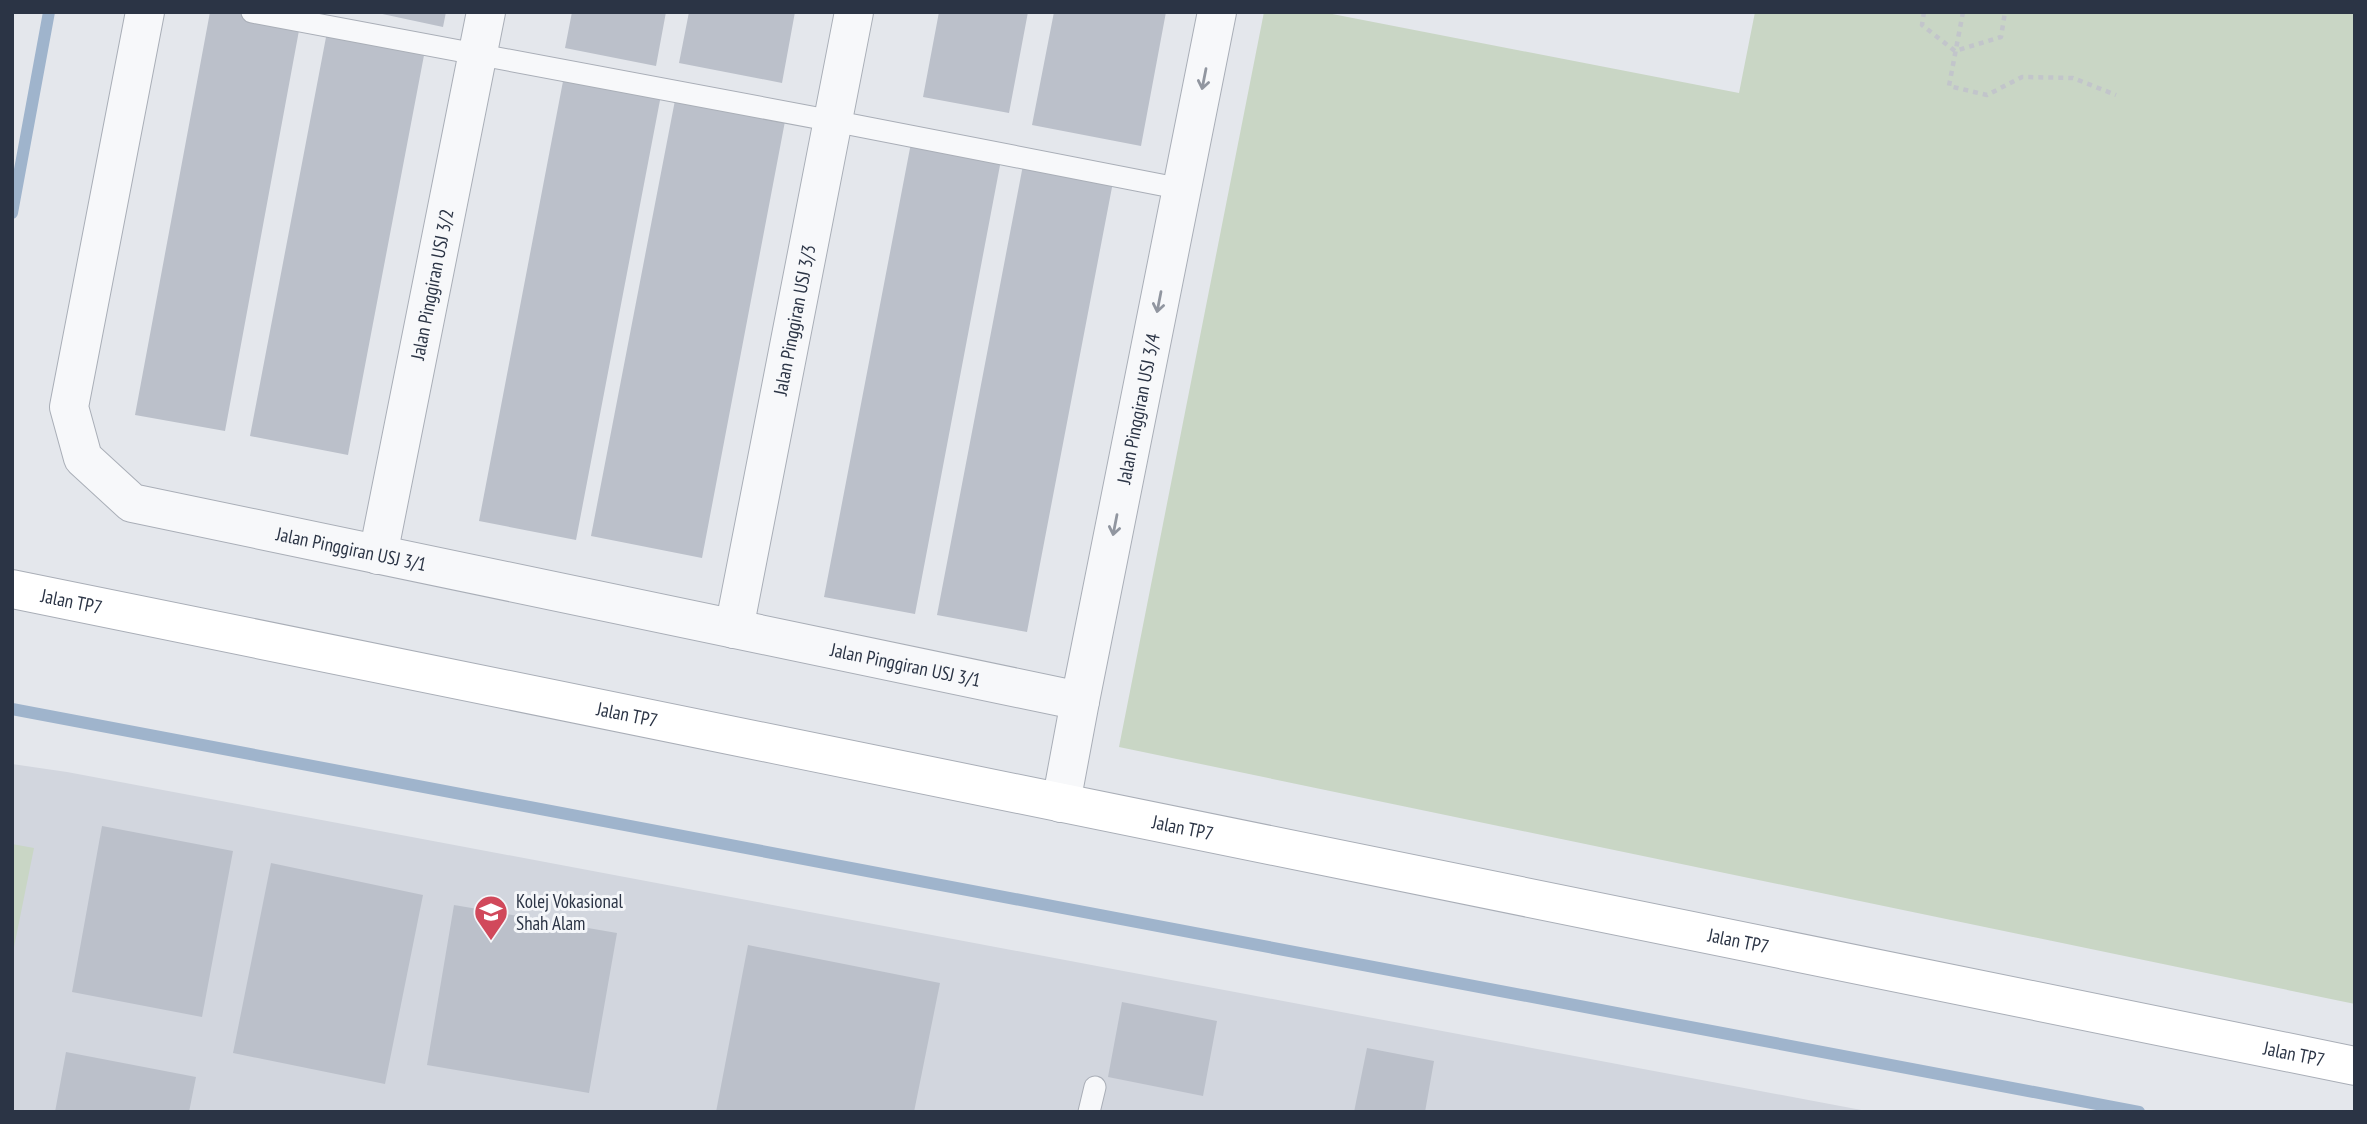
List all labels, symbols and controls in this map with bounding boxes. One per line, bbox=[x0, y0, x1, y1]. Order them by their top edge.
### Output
one-way arrow bbox=[1197, 67, 1210, 90]
street label: Jalan Pinggiran USJ 3/2 bbox=[405, 207, 459, 363]
street label: Jalan Pinggiran USJ 3/3 bbox=[768, 242, 821, 398]
one-way arrow bbox=[1152, 290, 1166, 313]
street label: Jalan Pinggiran USJ 3/4 bbox=[1111, 331, 1165, 487]
one-way arrow bbox=[1107, 513, 1121, 536]
street label: Jalan Pinggiran USJ 3/1 bbox=[273, 521, 429, 576]
street label: Jalan TP7 bbox=[38, 583, 104, 619]
street label: Jalan Pinggiran USJ 3/1 bbox=[827, 637, 983, 692]
street label: Jalan TP7 bbox=[594, 696, 660, 732]
street label: Jalan TP7 bbox=[1149, 809, 1216, 845]
place label: Kolej Vokasional Shah Alam bbox=[516, 889, 624, 935]
school or university icon: Kolej Vokasional Shah Alam bbox=[472, 893, 510, 942]
street label: Jalan TP7 bbox=[1705, 922, 1771, 958]
street label: Jalan TP7 bbox=[2261, 1035, 2327, 1072]

